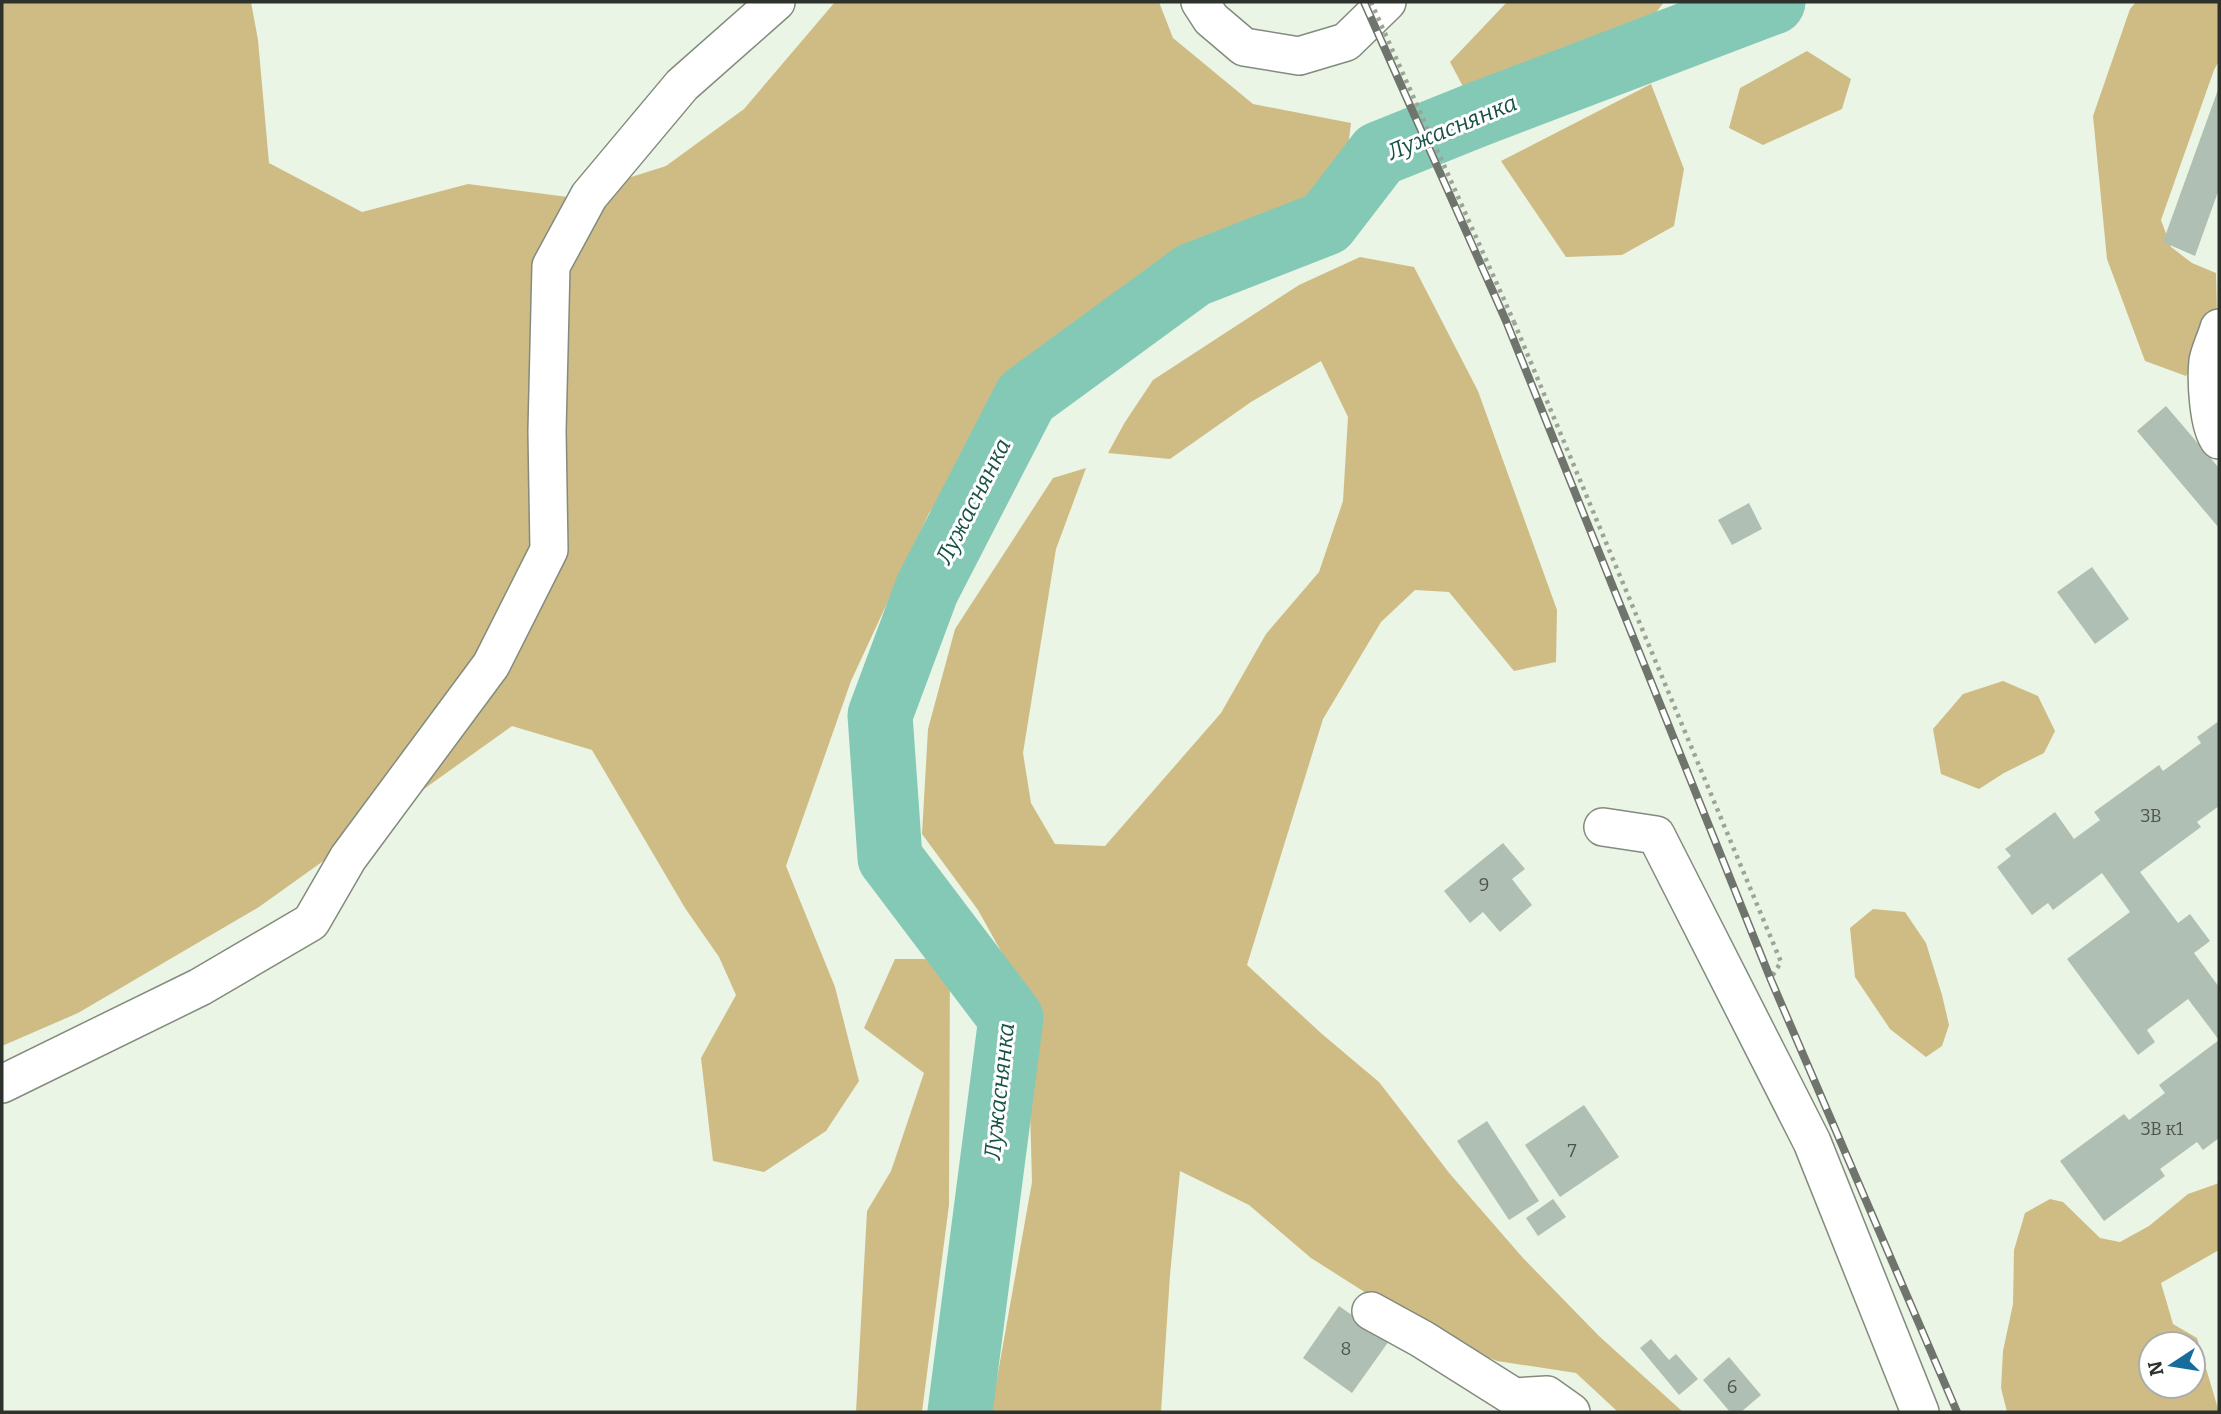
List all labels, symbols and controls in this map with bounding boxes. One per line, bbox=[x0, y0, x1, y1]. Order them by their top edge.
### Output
water label: Лужаснянка bbox=[1382, 88, 1521, 166]
water label: Лужаснянка bbox=[929, 433, 1017, 569]
house number: 3В bbox=[2140, 805, 2162, 827]
house number: 9 bbox=[1479, 874, 1489, 896]
water label: Лужаснянка bbox=[978, 1021, 1020, 1162]
house number: 3В к1 bbox=[2141, 1118, 2184, 1140]
house number: 7 bbox=[1567, 1140, 1577, 1162]
north arrow bbox=[2137, 1330, 2207, 1400]
house number: 8 bbox=[1341, 1338, 1351, 1360]
text: N bbox=[2143, 1359, 2169, 1378]
house number: 6 bbox=[1727, 1376, 1737, 1398]

